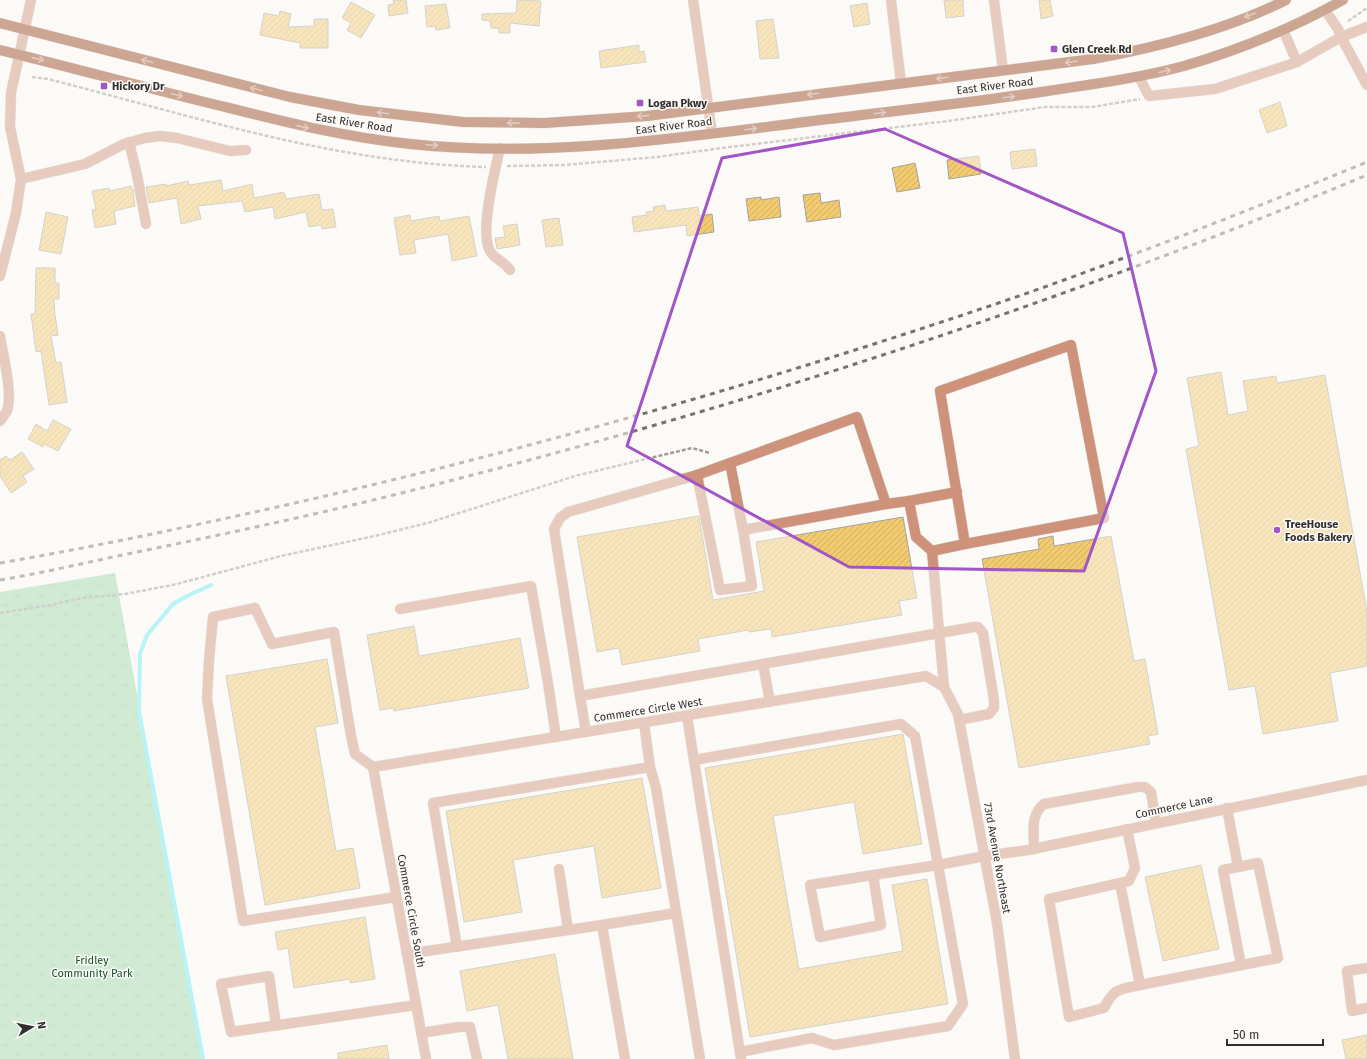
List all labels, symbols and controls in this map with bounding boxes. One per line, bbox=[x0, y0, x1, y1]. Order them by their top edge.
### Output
one-way arrow bbox=[1245, 12, 1257, 20]
place label: Glen Creek Rd bbox=[1062, 43, 1132, 56]
marker: Glen Creek Rd bbox=[1049, 44, 1059, 54]
one-way arrow bbox=[31, 56, 44, 64]
one-way arrow bbox=[141, 56, 154, 64]
one-way arrow bbox=[1065, 58, 1078, 66]
one-way arrow bbox=[1158, 66, 1171, 74]
one-way arrow bbox=[936, 74, 949, 82]
street label: East River Road bbox=[956, 75, 1034, 97]
place label: Hickory Dr bbox=[112, 80, 165, 93]
marker: Hickory Dr bbox=[99, 81, 109, 91]
one-way arrow bbox=[250, 84, 263, 92]
one-way arrow bbox=[807, 90, 820, 98]
one-way arrow bbox=[171, 92, 184, 100]
one-way arrow bbox=[1002, 93, 1015, 100]
place label: Logan Pkwy bbox=[648, 97, 707, 110]
marker: Logan Pkwy bbox=[635, 98, 645, 108]
one-way arrow bbox=[377, 109, 390, 117]
one-way arrow bbox=[873, 109, 886, 116]
street label: East River Road bbox=[315, 111, 393, 135]
one-way arrow bbox=[637, 113, 650, 120]
street label: East River Road bbox=[635, 115, 713, 137]
one-way arrow bbox=[507, 119, 520, 127]
one-way arrow bbox=[297, 123, 310, 131]
one-way arrow bbox=[744, 125, 757, 132]
one-way arrow bbox=[425, 142, 438, 149]
place label: TreeHouse Foods Bakery bbox=[1285, 518, 1353, 544]
marker: TreeHouse Foods Bakery bbox=[1272, 525, 1282, 535]
street label: Commerce Circle West bbox=[593, 695, 703, 725]
street label: Commerce Lane bbox=[1134, 792, 1214, 822]
street label: 73rd Avenue Northeast bbox=[981, 801, 1013, 915]
street label: Commerce Circle South bbox=[395, 853, 427, 969]
park label: Fridley Community Park bbox=[51, 954, 133, 980]
north arrow bbox=[12, 1007, 52, 1047]
text: N bbox=[34, 1021, 48, 1030]
scale bar bbox=[1227, 1021, 1323, 1047]
text: 50 m bbox=[1233, 1028, 1259, 1042]

